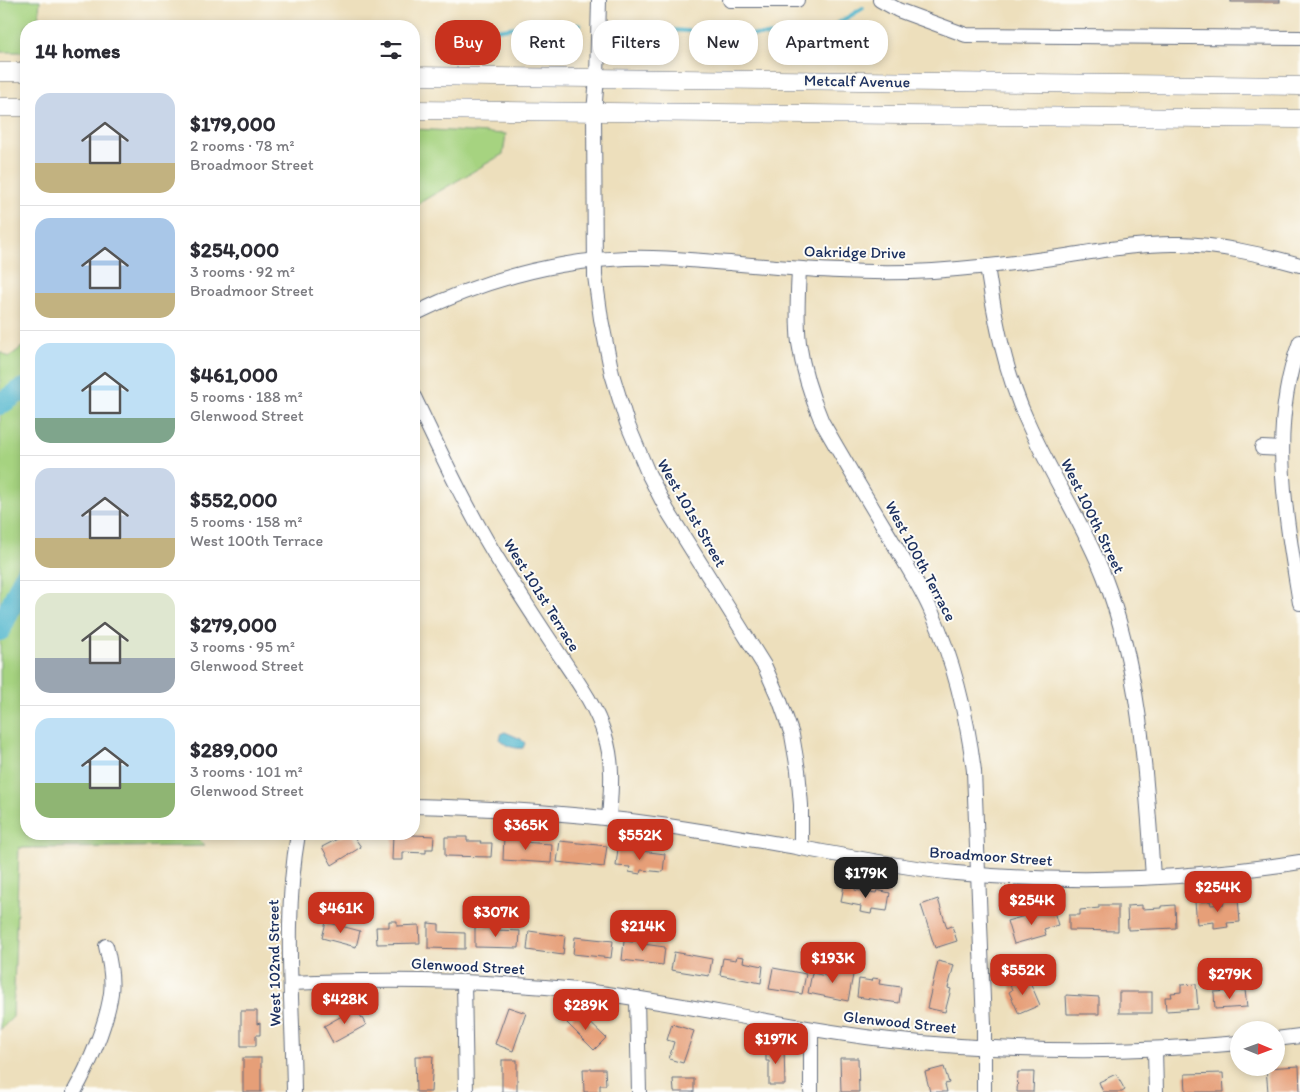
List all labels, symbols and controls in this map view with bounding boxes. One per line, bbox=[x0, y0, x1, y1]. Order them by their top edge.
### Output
chip: Buy bbox=[435, 20, 501, 65]
chip: Rent bbox=[511, 20, 583, 65]
chip: Filters bbox=[593, 20, 679, 65]
chip: New bbox=[689, 20, 758, 65]
chip: Apartment bbox=[768, 20, 888, 65]
icon: filters bbox=[377, 36, 405, 64]
text: 14 homes bbox=[35, 38, 120, 63]
street label: Metcalf Avenue bbox=[804, 71, 910, 91]
text: $179,000 bbox=[190, 111, 276, 136]
icon: home bbox=[75, 113, 135, 173]
text: 2 rooms · 78 m² bbox=[190, 136, 295, 155]
text: Broadmoor Street bbox=[190, 155, 314, 174]
text: $254,000 bbox=[190, 237, 279, 262]
icon: home bbox=[75, 238, 135, 298]
street label: Oakridge Drive bbox=[804, 242, 906, 262]
text: 3 rooms · 92 m² bbox=[190, 262, 295, 281]
text: Broadmoor Street bbox=[190, 281, 314, 300]
text: $461,000 bbox=[190, 362, 278, 387]
icon: home bbox=[75, 363, 135, 423]
text: 5 rooms · 188 m² bbox=[190, 387, 303, 406]
text: Glenwood Street bbox=[190, 406, 304, 425]
street label: West 100th Street bbox=[1057, 455, 1129, 577]
street label: West 101st Street bbox=[653, 456, 731, 570]
text: $552,000 bbox=[190, 487, 278, 512]
icon: home bbox=[75, 488, 135, 548]
street label: West 100th Terrace bbox=[881, 498, 961, 625]
text: 5 rooms · 158 m² bbox=[190, 512, 302, 531]
text: West 100th Terrace bbox=[190, 531, 323, 550]
street label: West 101st Terrace bbox=[500, 535, 585, 655]
text: $279,000 bbox=[190, 612, 277, 637]
icon: home bbox=[75, 613, 135, 673]
text: 3 rooms · 95 m² bbox=[190, 637, 295, 656]
text: Glenwood Street bbox=[190, 656, 304, 675]
text: $289,000 bbox=[190, 737, 278, 762]
icon: home bbox=[75, 738, 135, 798]
text: 3 rooms · 101 m² bbox=[190, 762, 303, 781]
text: Glenwood Street bbox=[190, 781, 304, 800]
pin: $365K bbox=[491, 808, 561, 851]
text: $365K bbox=[504, 815, 548, 834]
pin: $552K bbox=[605, 818, 675, 861]
text: $552K bbox=[618, 825, 662, 844]
street label: Broadmoor Street bbox=[929, 842, 1053, 870]
pin: $179K bbox=[831, 856, 901, 899]
text: $179K bbox=[845, 863, 887, 882]
pin: $254K bbox=[1183, 870, 1253, 913]
text: $254K bbox=[1196, 877, 1240, 896]
pin: $254K bbox=[997, 884, 1067, 926]
text: $254K bbox=[1010, 890, 1054, 909]
pin: $461K bbox=[306, 892, 376, 934]
pin: $307K bbox=[461, 896, 531, 938]
text: $461K bbox=[319, 898, 363, 917]
street label: West 102nd Street bbox=[263, 899, 285, 1027]
text: $307K bbox=[474, 902, 518, 921]
pin: $214K bbox=[608, 910, 678, 952]
text: $214K bbox=[621, 916, 665, 935]
pin: $193K bbox=[798, 942, 868, 984]
text: $193K bbox=[812, 948, 854, 967]
street label: Glenwood Street bbox=[411, 954, 525, 978]
pin: $552K bbox=[988, 954, 1058, 996]
pin: $279K bbox=[1195, 958, 1265, 1000]
text: $552K bbox=[1001, 960, 1045, 979]
text: $279K bbox=[1208, 964, 1252, 983]
pin: $428K bbox=[310, 982, 380, 1025]
pin: $289K bbox=[551, 988, 621, 1031]
text: $428K bbox=[322, 989, 368, 1008]
text: $289K bbox=[564, 995, 608, 1014]
street label: Glenwood Street bbox=[842, 1007, 958, 1037]
north arrow bbox=[1230, 1021, 1285, 1076]
map controls bbox=[1230, 1021, 1285, 1076]
pin: $197K bbox=[741, 1022, 811, 1065]
text: $197K bbox=[755, 1029, 797, 1048]

